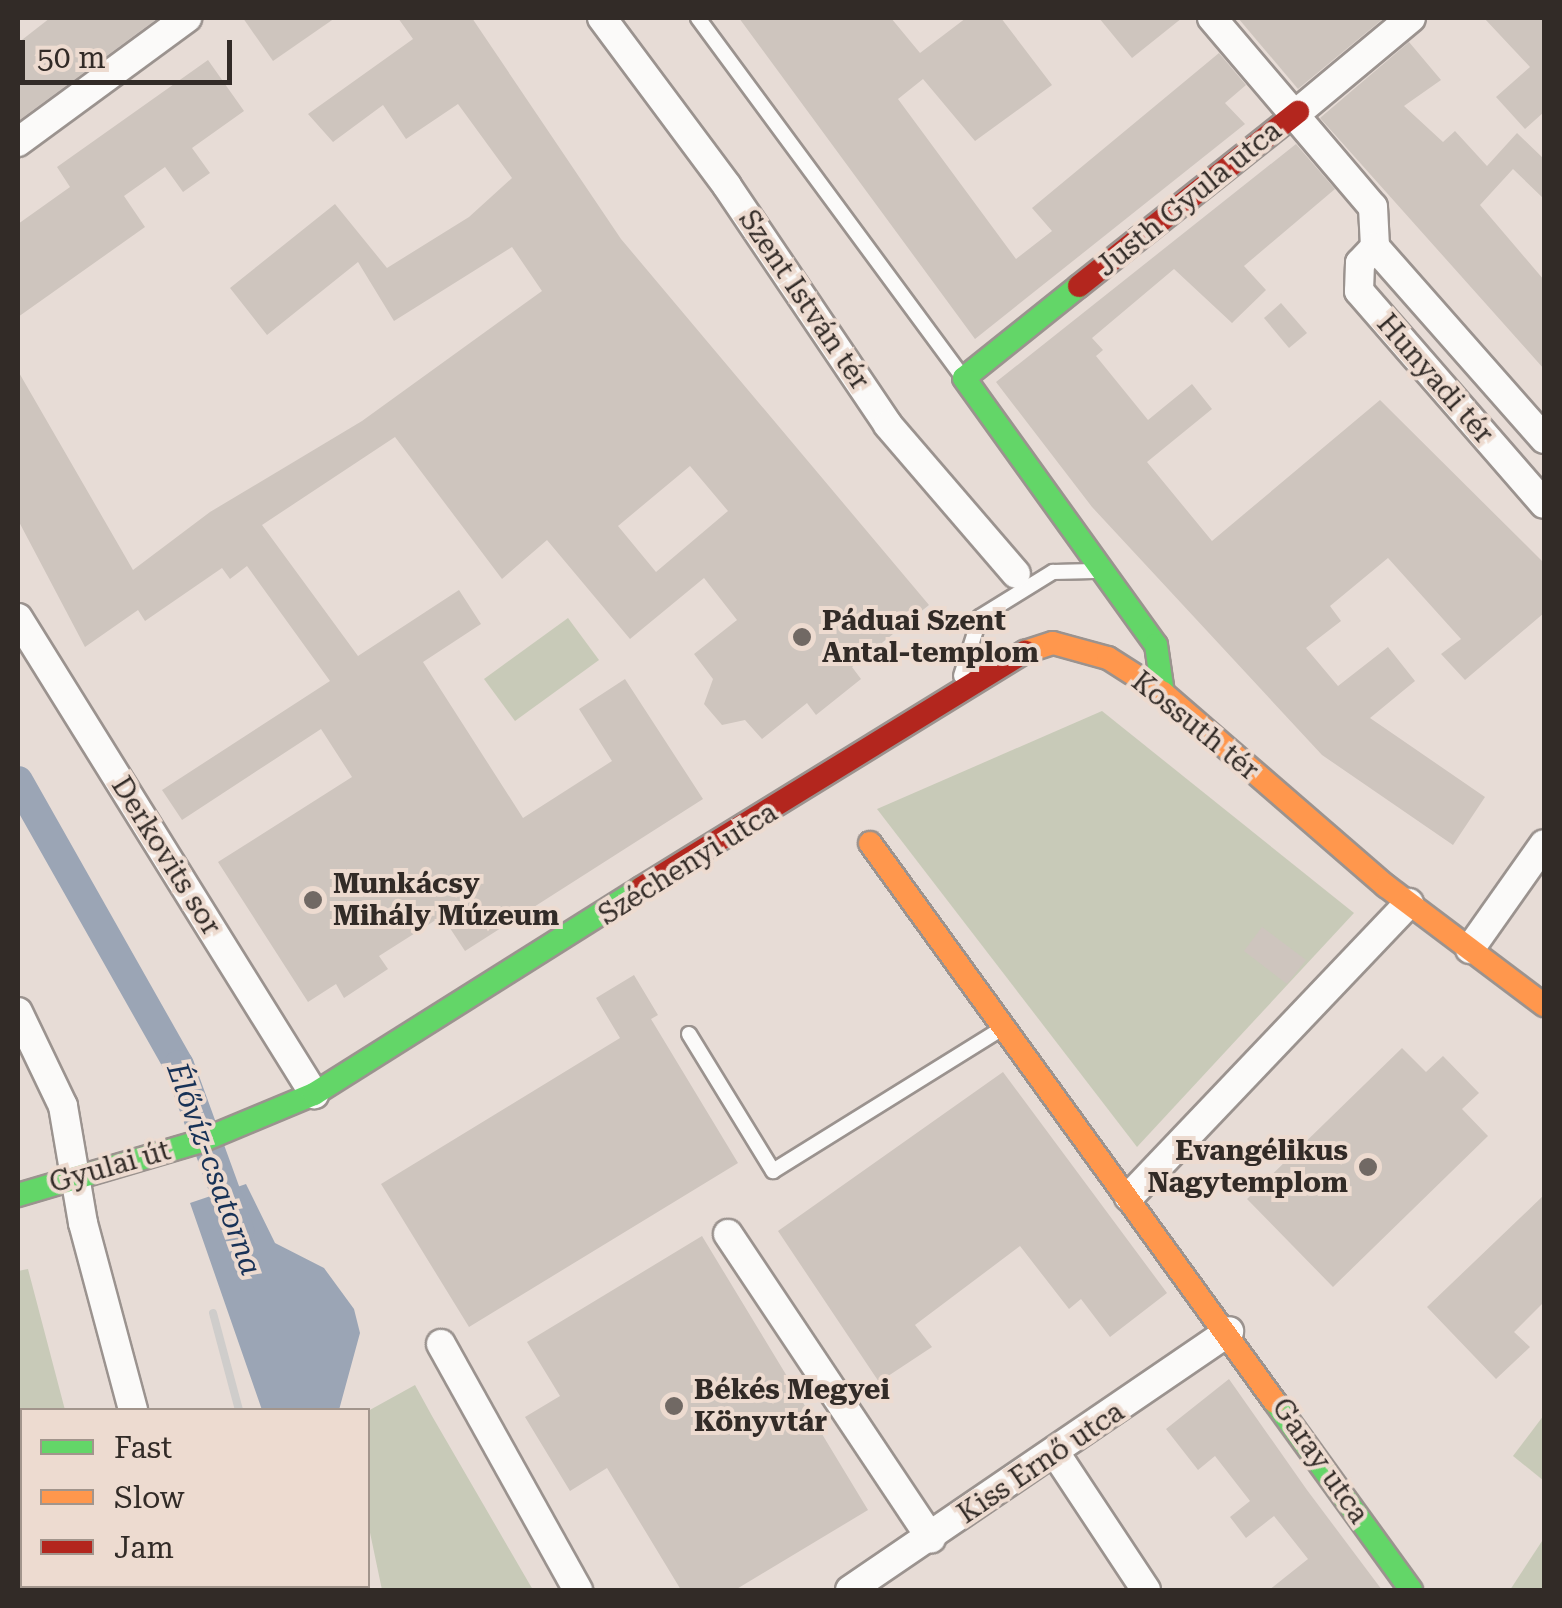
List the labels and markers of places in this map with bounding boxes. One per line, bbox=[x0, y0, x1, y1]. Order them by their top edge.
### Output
place label: Páduai Szent Antal-templom bbox=[822, 604, 1039, 670]
marker: Páduai Szent Antal-templom bbox=[791, 626, 813, 648]
place label: Munkácsy Mihály Múzeum bbox=[333, 867, 559, 933]
marker: Munkácsy Mihály Múzeum bbox=[302, 889, 324, 911]
place label: Evangélikus Nagytemplom bbox=[1147, 1134, 1348, 1200]
marker: Evangélikus Nagytemplom bbox=[1357, 1156, 1379, 1178]
place label: Békés Megyei Könyvtár bbox=[694, 1373, 890, 1439]
marker: Békés Megyei Könyvtár bbox=[663, 1395, 685, 1417]

